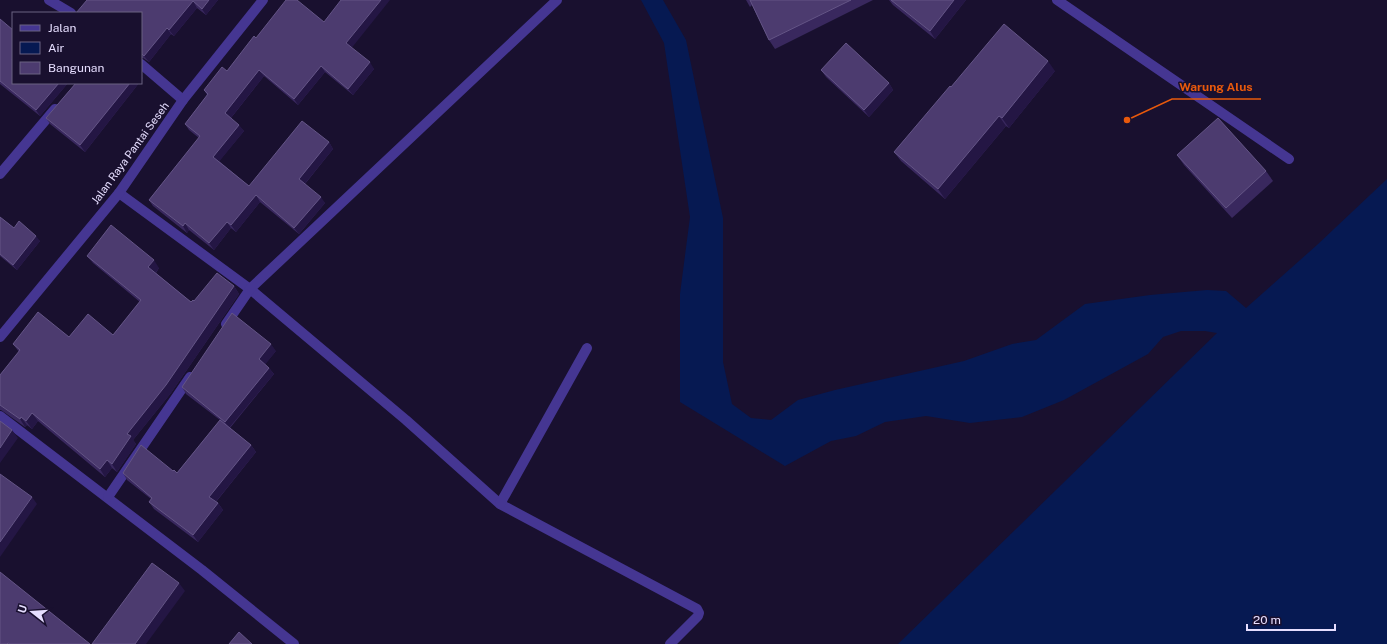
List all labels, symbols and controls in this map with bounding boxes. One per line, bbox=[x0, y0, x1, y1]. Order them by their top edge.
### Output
legend bbox=[12, 12, 142, 84]
text: Jalan bbox=[48, 21, 77, 35]
text: Air bbox=[48, 41, 65, 55]
text: Bangunan bbox=[48, 61, 104, 75]
callout: Warung Alus bbox=[1172, 75, 1261, 99]
text: Warung Alus bbox=[1179, 80, 1253, 94]
street label: Jalan Raya Pantai Seseh bbox=[89, 100, 171, 206]
north arrow bbox=[12, 592, 52, 632]
text: U bbox=[16, 603, 29, 615]
scale bar bbox=[1247, 606, 1335, 632]
text: 20 m bbox=[1253, 613, 1281, 627]

